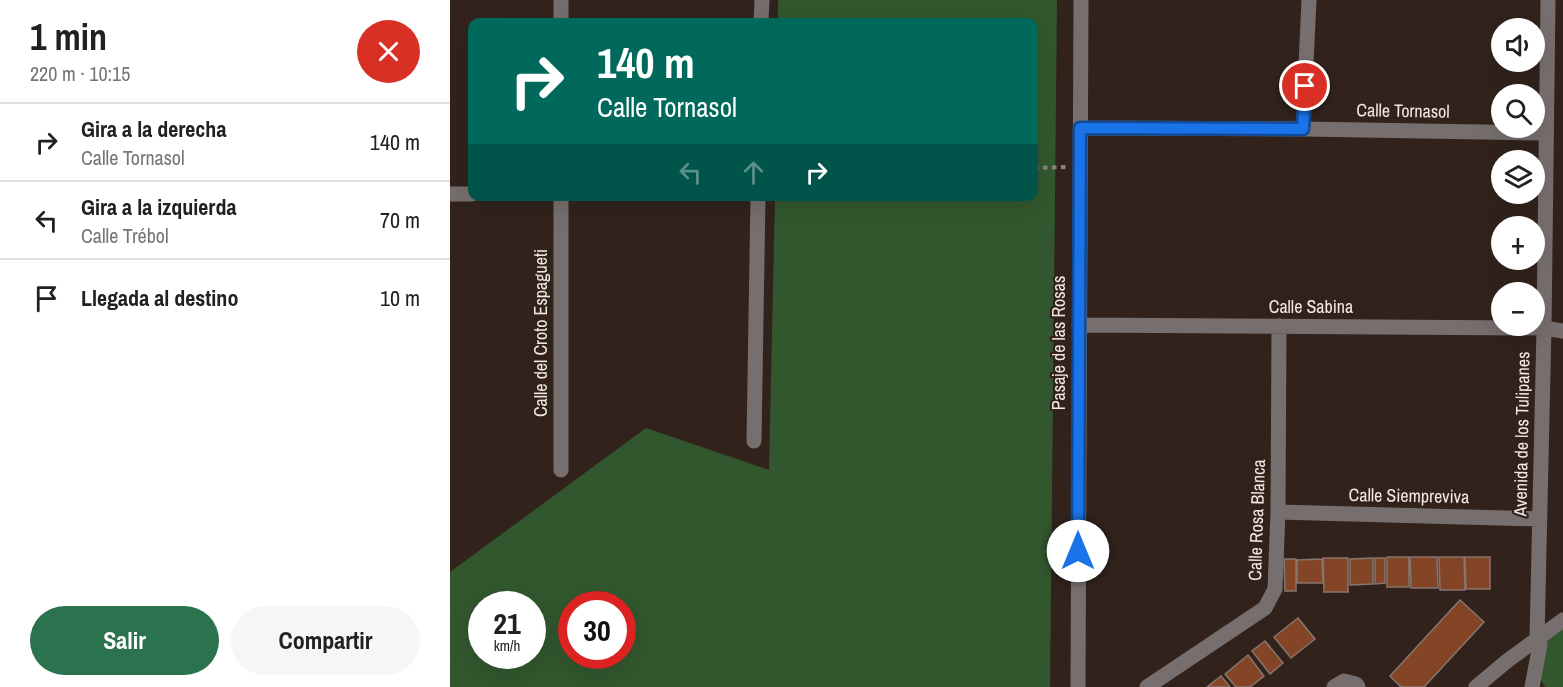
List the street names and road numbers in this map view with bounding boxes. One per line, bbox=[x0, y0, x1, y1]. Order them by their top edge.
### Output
street label: Calle Tornasol bbox=[1356, 97, 1450, 124]
street label: Calle del Croto Espagueti bbox=[528, 249, 553, 417]
street label: Pasaje de las Rosas bbox=[1046, 276, 1071, 410]
street label: Calle Sabina bbox=[1269, 294, 1353, 319]
street label: Avenida de los Tulipanes bbox=[1508, 351, 1535, 518]
street label: Calle Rosa Blanca bbox=[1242, 459, 1271, 581]
street label: Calle Siempreviva bbox=[1349, 482, 1470, 509]

